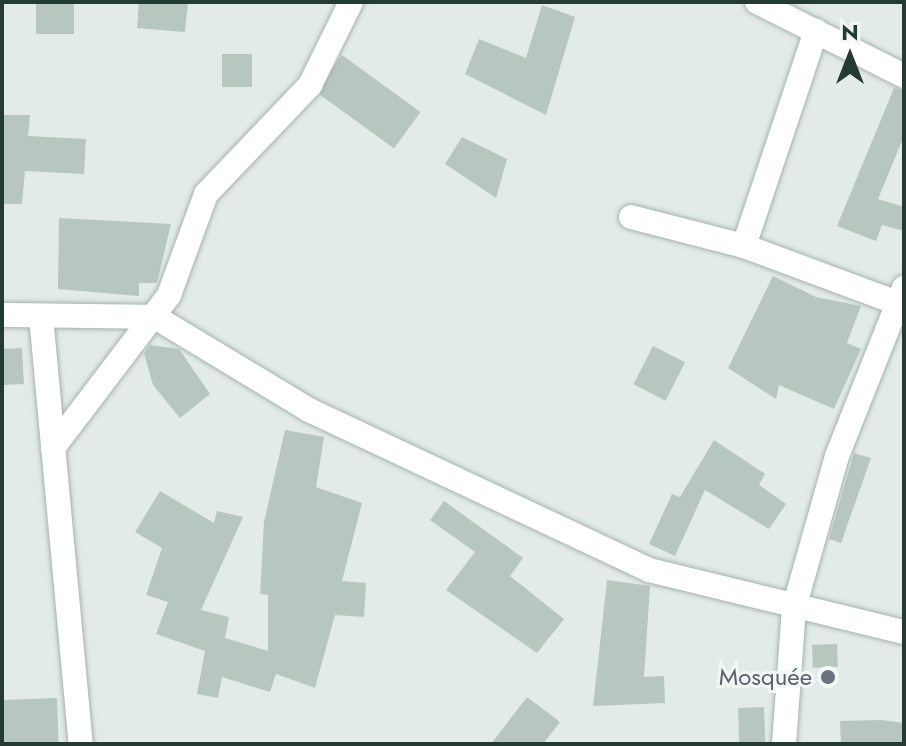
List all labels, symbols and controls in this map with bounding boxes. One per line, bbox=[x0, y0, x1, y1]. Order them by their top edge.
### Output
north arrow bbox=[810, 16, 890, 96]
text: N bbox=[841, 16, 859, 48]
place label: Mosquée bbox=[719, 663, 812, 691]
marker: Mosquée bbox=[819, 668, 837, 686]

